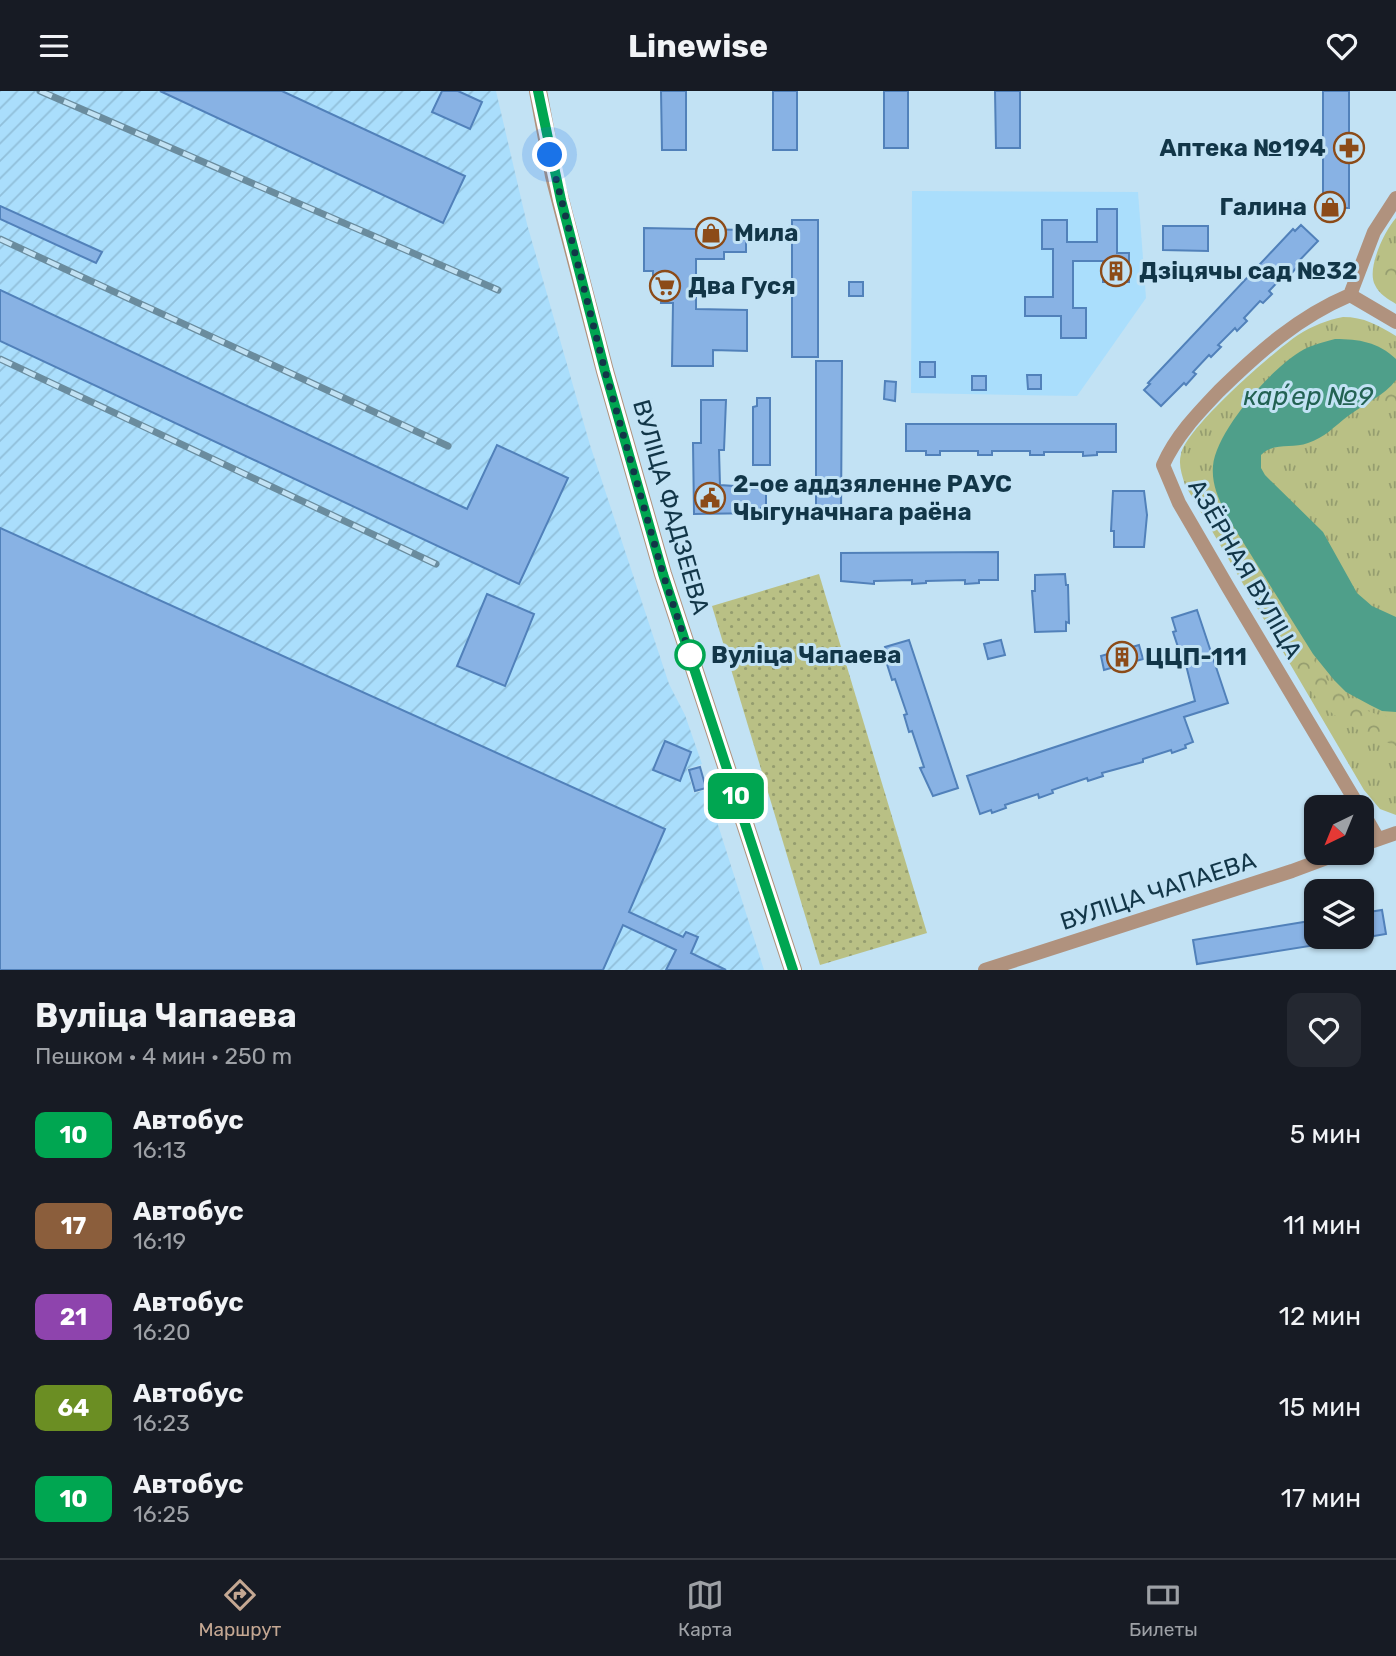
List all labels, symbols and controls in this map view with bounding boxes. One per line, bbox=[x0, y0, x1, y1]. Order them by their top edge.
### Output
icon: menu bbox=[35, 27, 73, 65]
text: Linewise bbox=[628, 27, 768, 65]
icon: heart bbox=[1323, 27, 1361, 65]
pharmacy icon: Аптека №194 bbox=[1332, 131, 1366, 165]
place label: Аптека №194 bbox=[1160, 134, 1326, 162]
your location bbox=[532, 137, 567, 172]
shop icon: Галина bbox=[1313, 190, 1347, 224]
place label: Галина bbox=[1220, 193, 1307, 221]
shop icon: Мила bbox=[694, 216, 728, 250]
place label: Мила bbox=[734, 219, 798, 247]
building icon: Дзіцячы сад №32 bbox=[1099, 254, 1133, 288]
place label: Дзіцячы сад №32 bbox=[1139, 257, 1358, 285]
supermarket icon: Два Гуся bbox=[648, 269, 682, 303]
place label: Два Гуся bbox=[688, 272, 796, 300]
water label: карʼер №9 bbox=[1243, 381, 1373, 412]
street label: ВУЛІЦА ФАДЗЕЕВА bbox=[627, 396, 715, 618]
place label: 2-ое аддзяленне РАУС Чыгуначнага раёна bbox=[733, 470, 1012, 526]
street label: АЗЁРНАЯ ВУЛІЦА bbox=[1182, 474, 1308, 664]
public building icon: 2-ое аддзяленне РАУС Чыгуначнага раёна bbox=[693, 481, 727, 515]
marker: Вуліца Чапаева bbox=[675, 640, 705, 670]
building icon: ЦЦП-111 bbox=[1105, 640, 1139, 674]
place label: Вуліца Чапаева bbox=[711, 641, 901, 669]
place label: ЦЦП-111 bbox=[1145, 643, 1247, 671]
line badge: 10 bbox=[704, 773, 768, 819]
text: 10 bbox=[722, 782, 750, 810]
north arrow bbox=[1304, 795, 1374, 865]
map controls bbox=[1304, 795, 1374, 949]
street label: ВУЛІЦА ЧАПАЕВА bbox=[1057, 846, 1259, 936]
button: layers bbox=[1304, 879, 1374, 949]
button: heart bbox=[1287, 993, 1361, 1067]
text: Вуліца Чапаева bbox=[35, 996, 297, 1035]
text: Пешком · 4 мин · 250 m bbox=[35, 1042, 292, 1070]
text: Автобус bbox=[133, 1105, 244, 1136]
text: 5 мин bbox=[1290, 1119, 1361, 1150]
text: 10 bbox=[59, 1121, 88, 1149]
text: 16:13 bbox=[133, 1136, 186, 1164]
text: Автобус bbox=[133, 1196, 244, 1227]
text: 11 мин bbox=[1283, 1210, 1361, 1241]
text: 17 bbox=[61, 1212, 86, 1240]
text: 16:19 bbox=[133, 1227, 186, 1255]
text: Автобус bbox=[133, 1287, 244, 1318]
text: 12 мин bbox=[1279, 1301, 1361, 1332]
text: 21 bbox=[60, 1303, 87, 1331]
text: 16:20 bbox=[133, 1318, 191, 1346]
text: Автобус bbox=[133, 1378, 244, 1409]
text: 15 мин bbox=[1279, 1392, 1361, 1423]
text: 64 bbox=[57, 1394, 90, 1422]
text: 16:23 bbox=[133, 1409, 190, 1437]
text: Автобус bbox=[133, 1469, 244, 1500]
text: 17 мин bbox=[1281, 1483, 1361, 1514]
text: 10 bbox=[59, 1485, 88, 1513]
text: 16:25 bbox=[133, 1500, 190, 1528]
tab: Маршрут bbox=[198, 1576, 281, 1641]
tab: Карта bbox=[678, 1576, 732, 1641]
tab: Билеты bbox=[1129, 1576, 1198, 1641]

